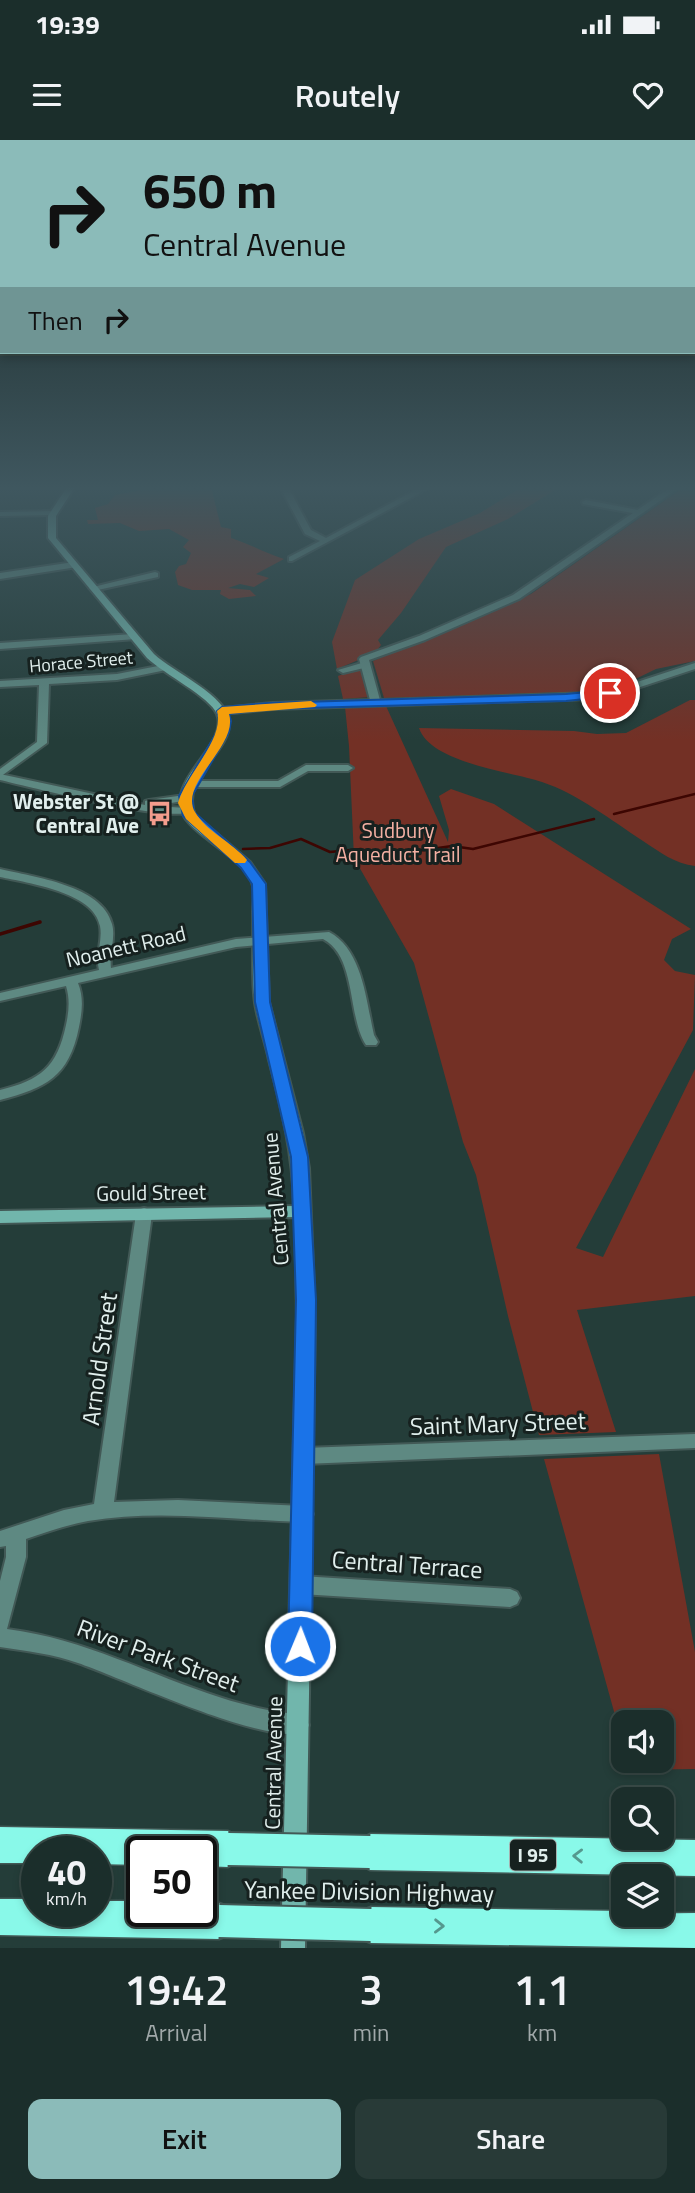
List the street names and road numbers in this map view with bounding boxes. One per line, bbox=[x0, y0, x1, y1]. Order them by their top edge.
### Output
street label: Horace Street bbox=[28, 643, 135, 679]
street label: Noanett Road bbox=[63, 917, 189, 975]
street label: Central Avenue bbox=[253, 1131, 297, 1267]
street label: Gould Street bbox=[96, 1175, 207, 1209]
street label: Arnold Street bbox=[72, 1290, 126, 1427]
street label: Saint Mary Street bbox=[409, 1402, 587, 1444]
street label: Central Terrace bbox=[331, 1541, 484, 1587]
street label: River Park Street bbox=[72, 1609, 245, 1701]
street label: Central Avenue bbox=[256, 1696, 290, 1830]
road number: I 95 bbox=[510, 1840, 556, 1870]
street label: Yankee Division Highway bbox=[244, 1871, 495, 1911]

